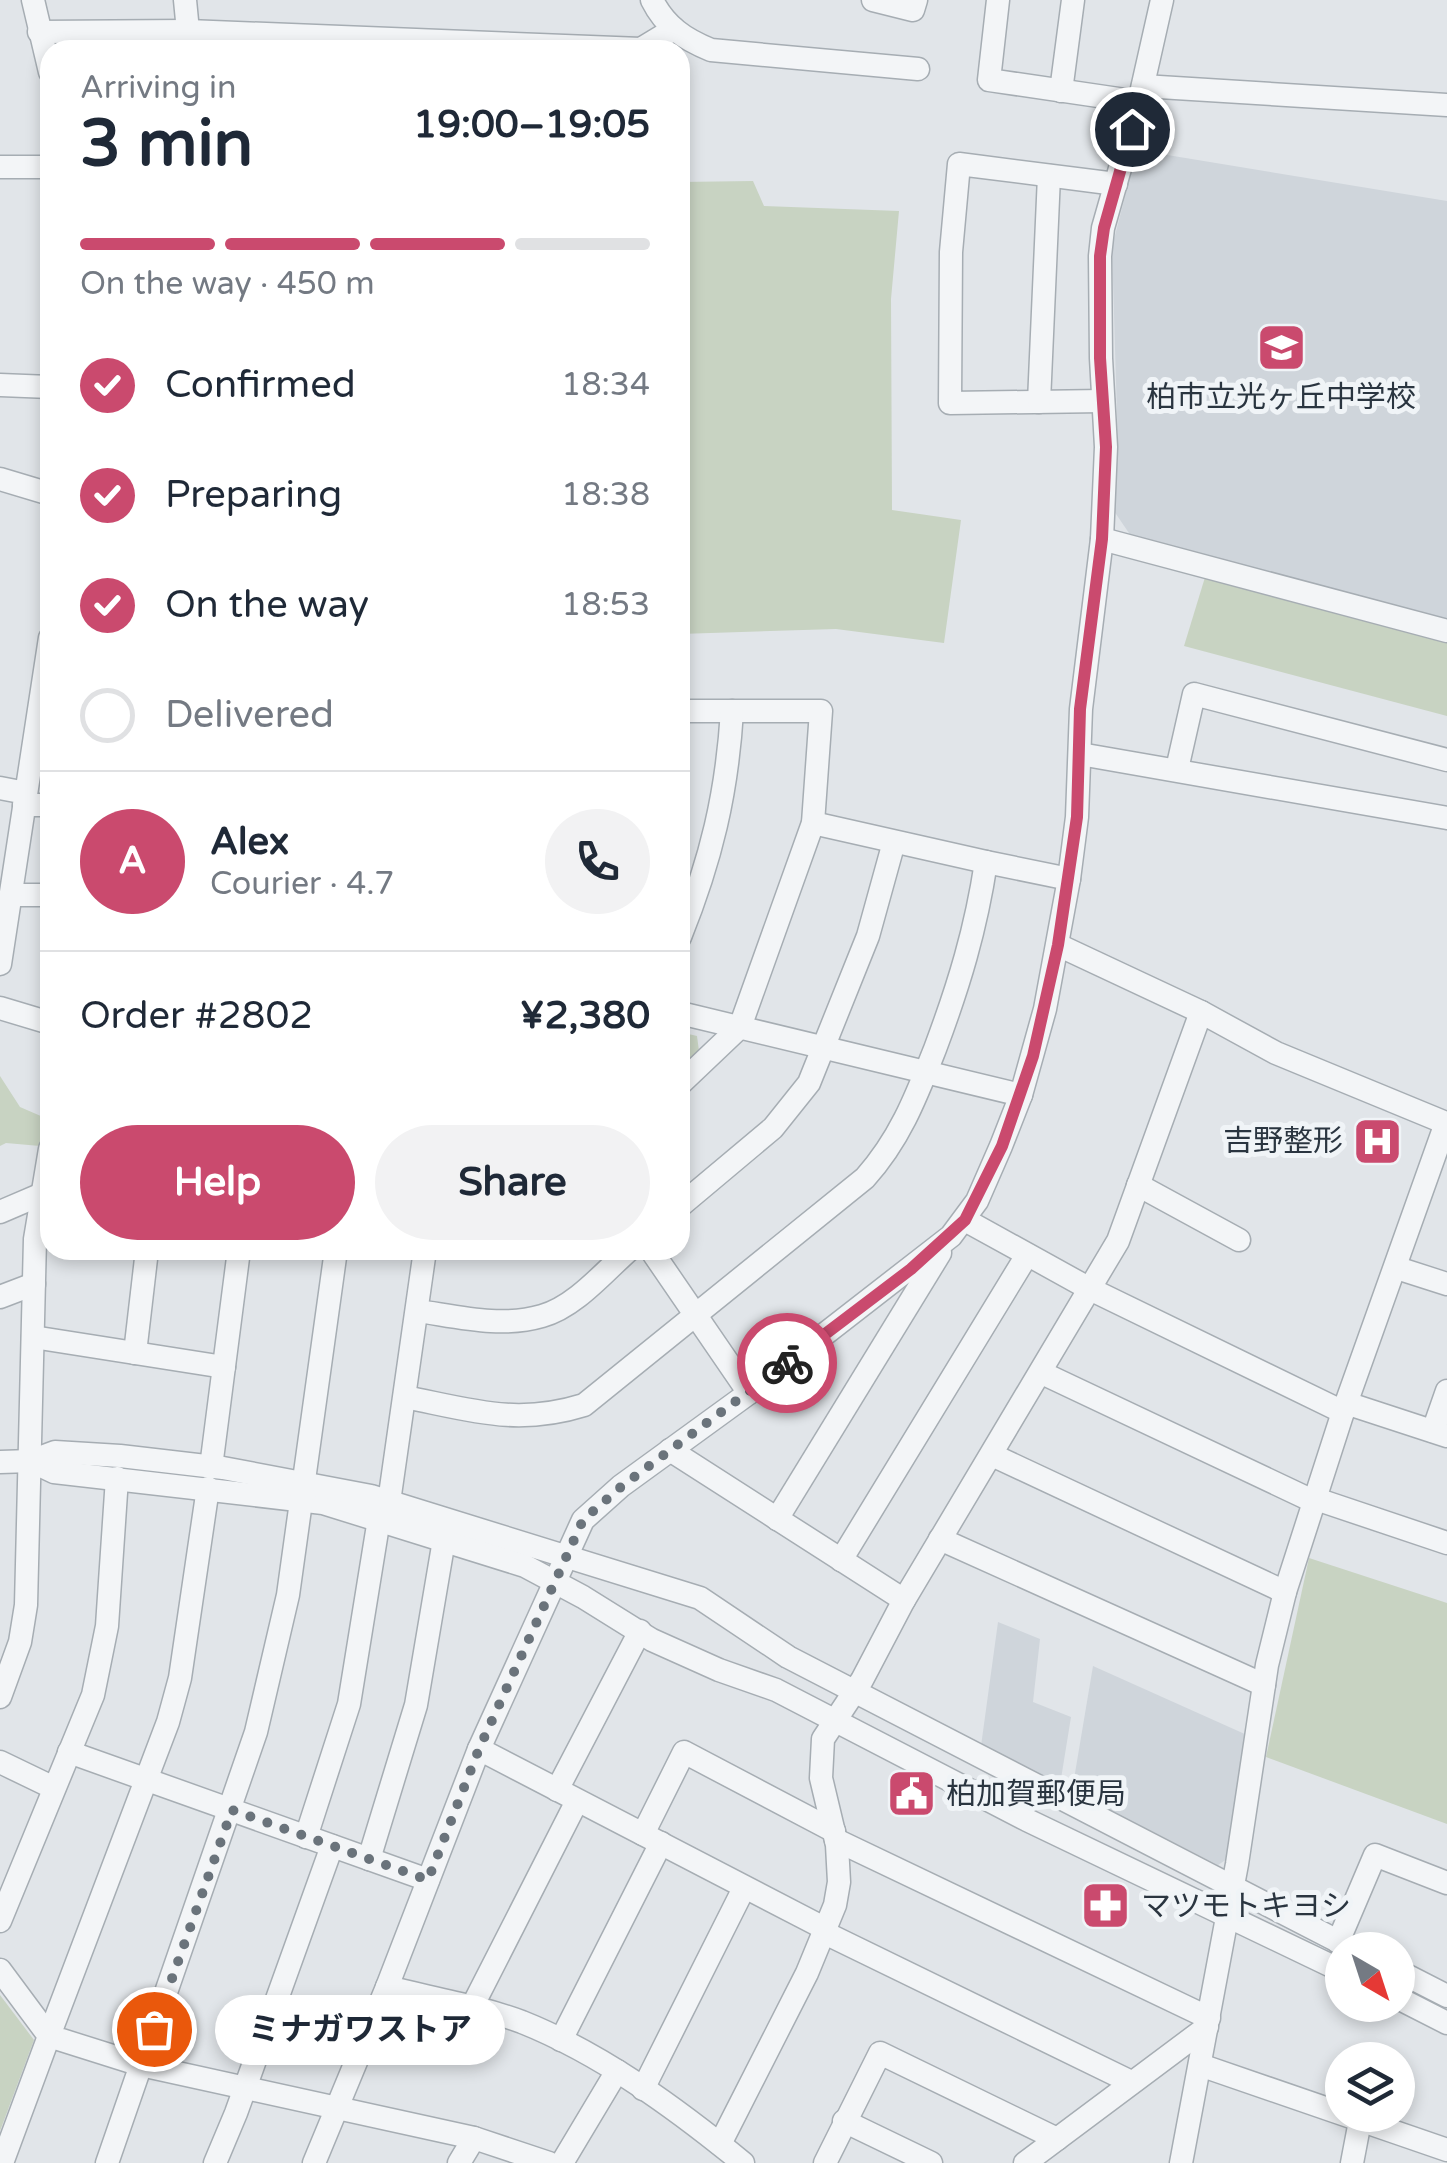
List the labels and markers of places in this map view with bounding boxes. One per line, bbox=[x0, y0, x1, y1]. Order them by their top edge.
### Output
pin bbox=[1090, 87, 1175, 172]
school or university icon: 柏市立光ヶ丘中学校 bbox=[1255, 322, 1307, 374]
place label: 柏市立光ヶ丘中学校 bbox=[1146, 379, 1416, 416]
hospital icon: 吉野整形 bbox=[1352, 1115, 1404, 1167]
place label: 吉野整形 bbox=[1223, 1123, 1343, 1160]
public building icon: 柏加賀郵便局 bbox=[885, 1768, 937, 1820]
place label: 柏加賀郵便局 bbox=[946, 1776, 1126, 1813]
pharmacy icon: マツモトキヨシ bbox=[1080, 1880, 1132, 1932]
place label: マツモトキヨシ bbox=[1141, 1888, 1351, 1925]
pin bbox=[112, 1987, 197, 2072]
callout: ミナガワストア bbox=[214, 1994, 504, 2064]

